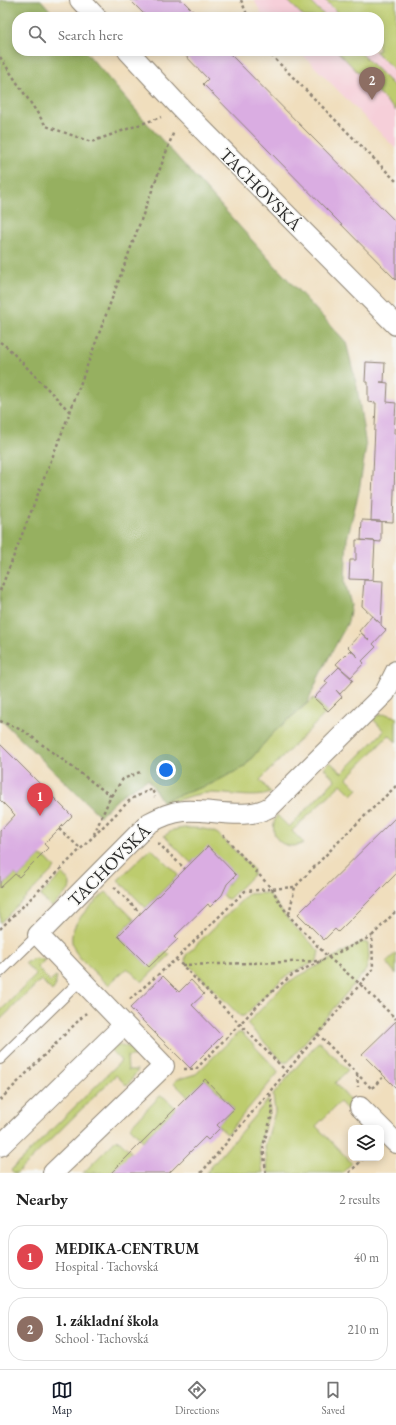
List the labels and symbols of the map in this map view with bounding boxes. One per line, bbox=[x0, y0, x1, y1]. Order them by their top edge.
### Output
pin: 2 bbox=[359, 67, 385, 100]
street label: TACHOVSKÁ bbox=[215, 143, 308, 236]
your location bbox=[156, 760, 176, 780]
pin: 1 bbox=[27, 783, 53, 816]
street label: TACHOVSKÁ bbox=[63, 818, 156, 911]

